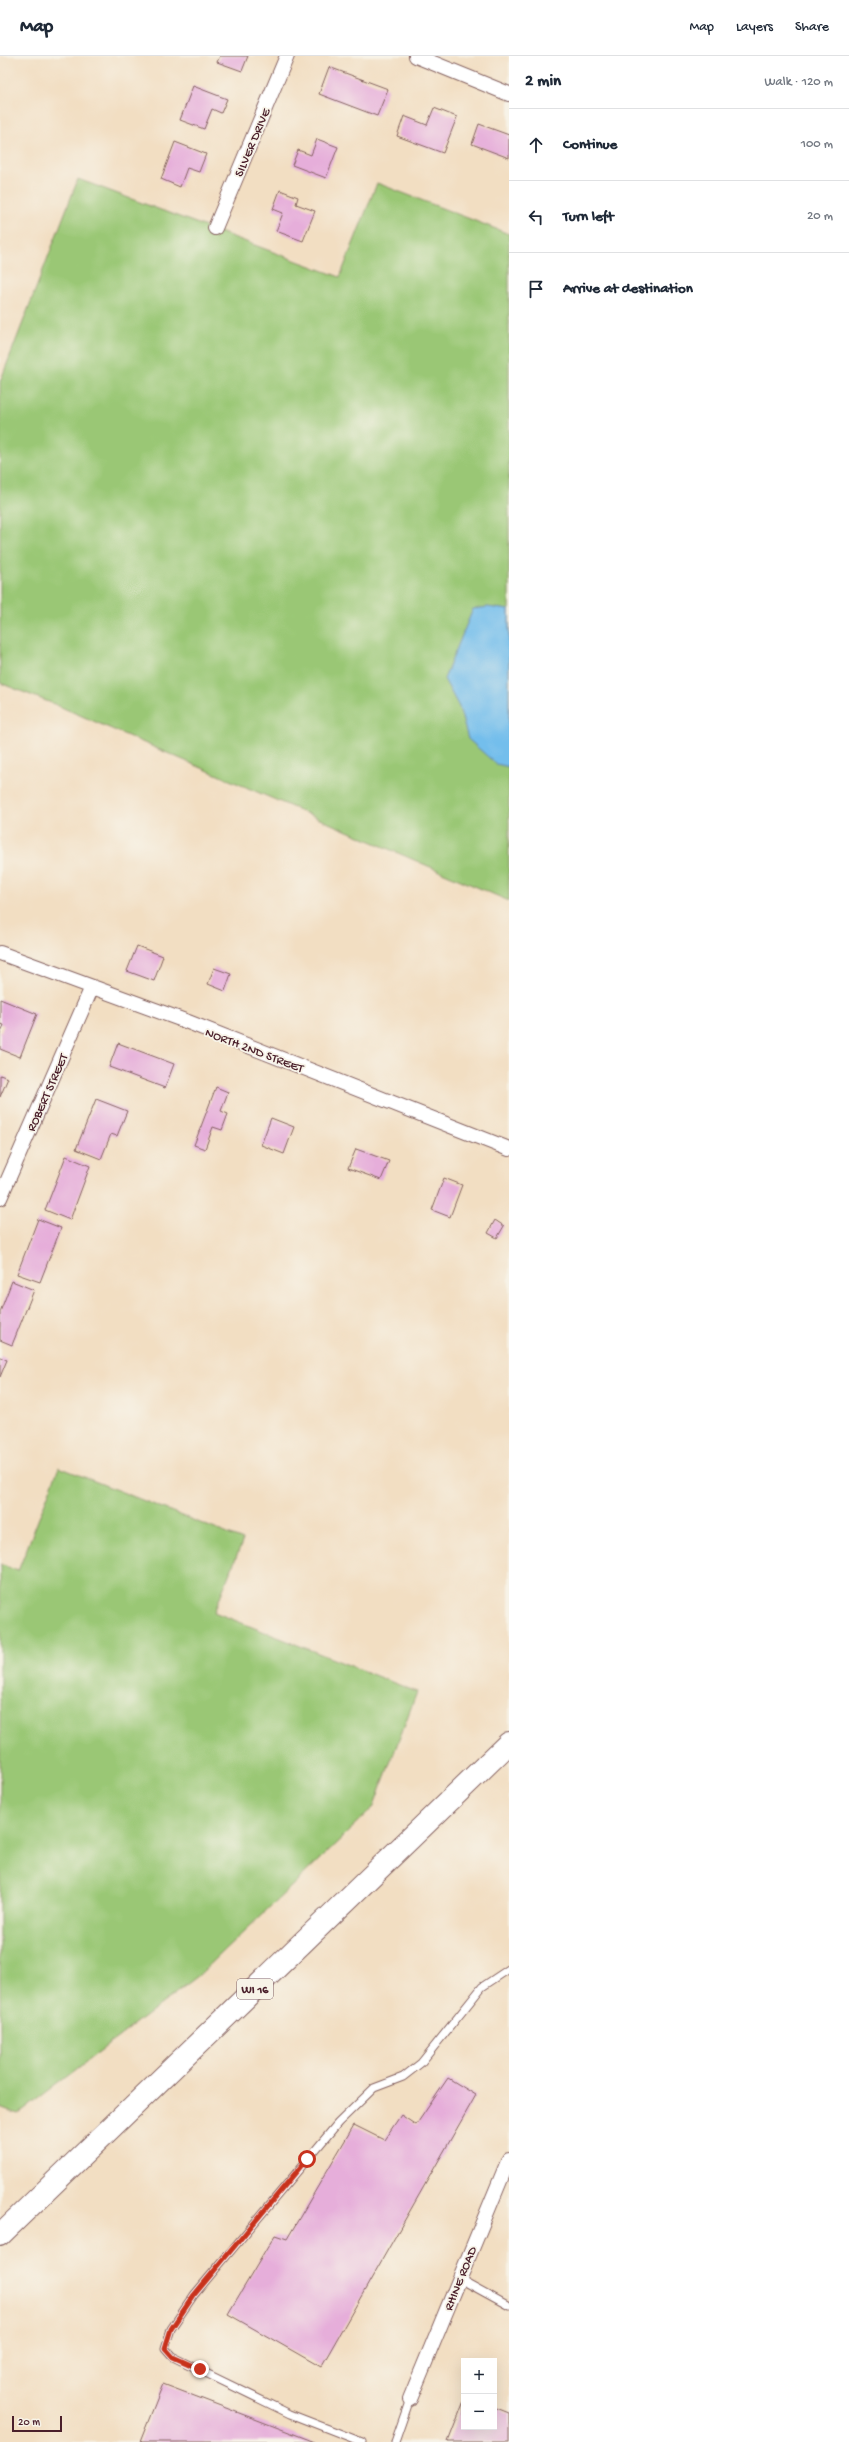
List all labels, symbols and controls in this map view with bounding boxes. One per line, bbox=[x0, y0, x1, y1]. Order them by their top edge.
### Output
text: Map bbox=[20, 16, 53, 39]
text: Map bbox=[690, 19, 714, 36]
text: Layers bbox=[736, 19, 773, 36]
text: Share bbox=[795, 19, 829, 36]
text: 2 min bbox=[525, 72, 561, 92]
text: Walk · 120 m bbox=[765, 75, 833, 90]
street label: SILVER DRIVE bbox=[232, 106, 275, 179]
icon: ahead bbox=[525, 134, 547, 156]
text: Continue bbox=[563, 136, 617, 154]
text: 100 m bbox=[801, 137, 833, 152]
icon: left bbox=[525, 206, 547, 228]
text: Turn left bbox=[563, 208, 614, 226]
text: 20 m bbox=[807, 209, 833, 224]
icon: arrive bbox=[525, 278, 547, 300]
text: Arrive at destination bbox=[563, 280, 693, 298]
street label: NORTH 2ND STREET bbox=[203, 1026, 306, 1077]
street label: ROBERT STREET bbox=[24, 1051, 72, 1134]
road number: WI 16 bbox=[237, 1979, 273, 1999]
route start bbox=[298, 2150, 316, 2168]
street label: RHINE ROAD bbox=[442, 2244, 481, 2313]
map controls bbox=[461, 2358, 497, 2430]
button: + bbox=[461, 2358, 497, 2394]
route end bbox=[191, 2360, 209, 2378]
button: − bbox=[461, 2394, 497, 2430]
scale bar bbox=[12, 2414, 62, 2433]
text: 20 m bbox=[18, 2417, 40, 2429]

